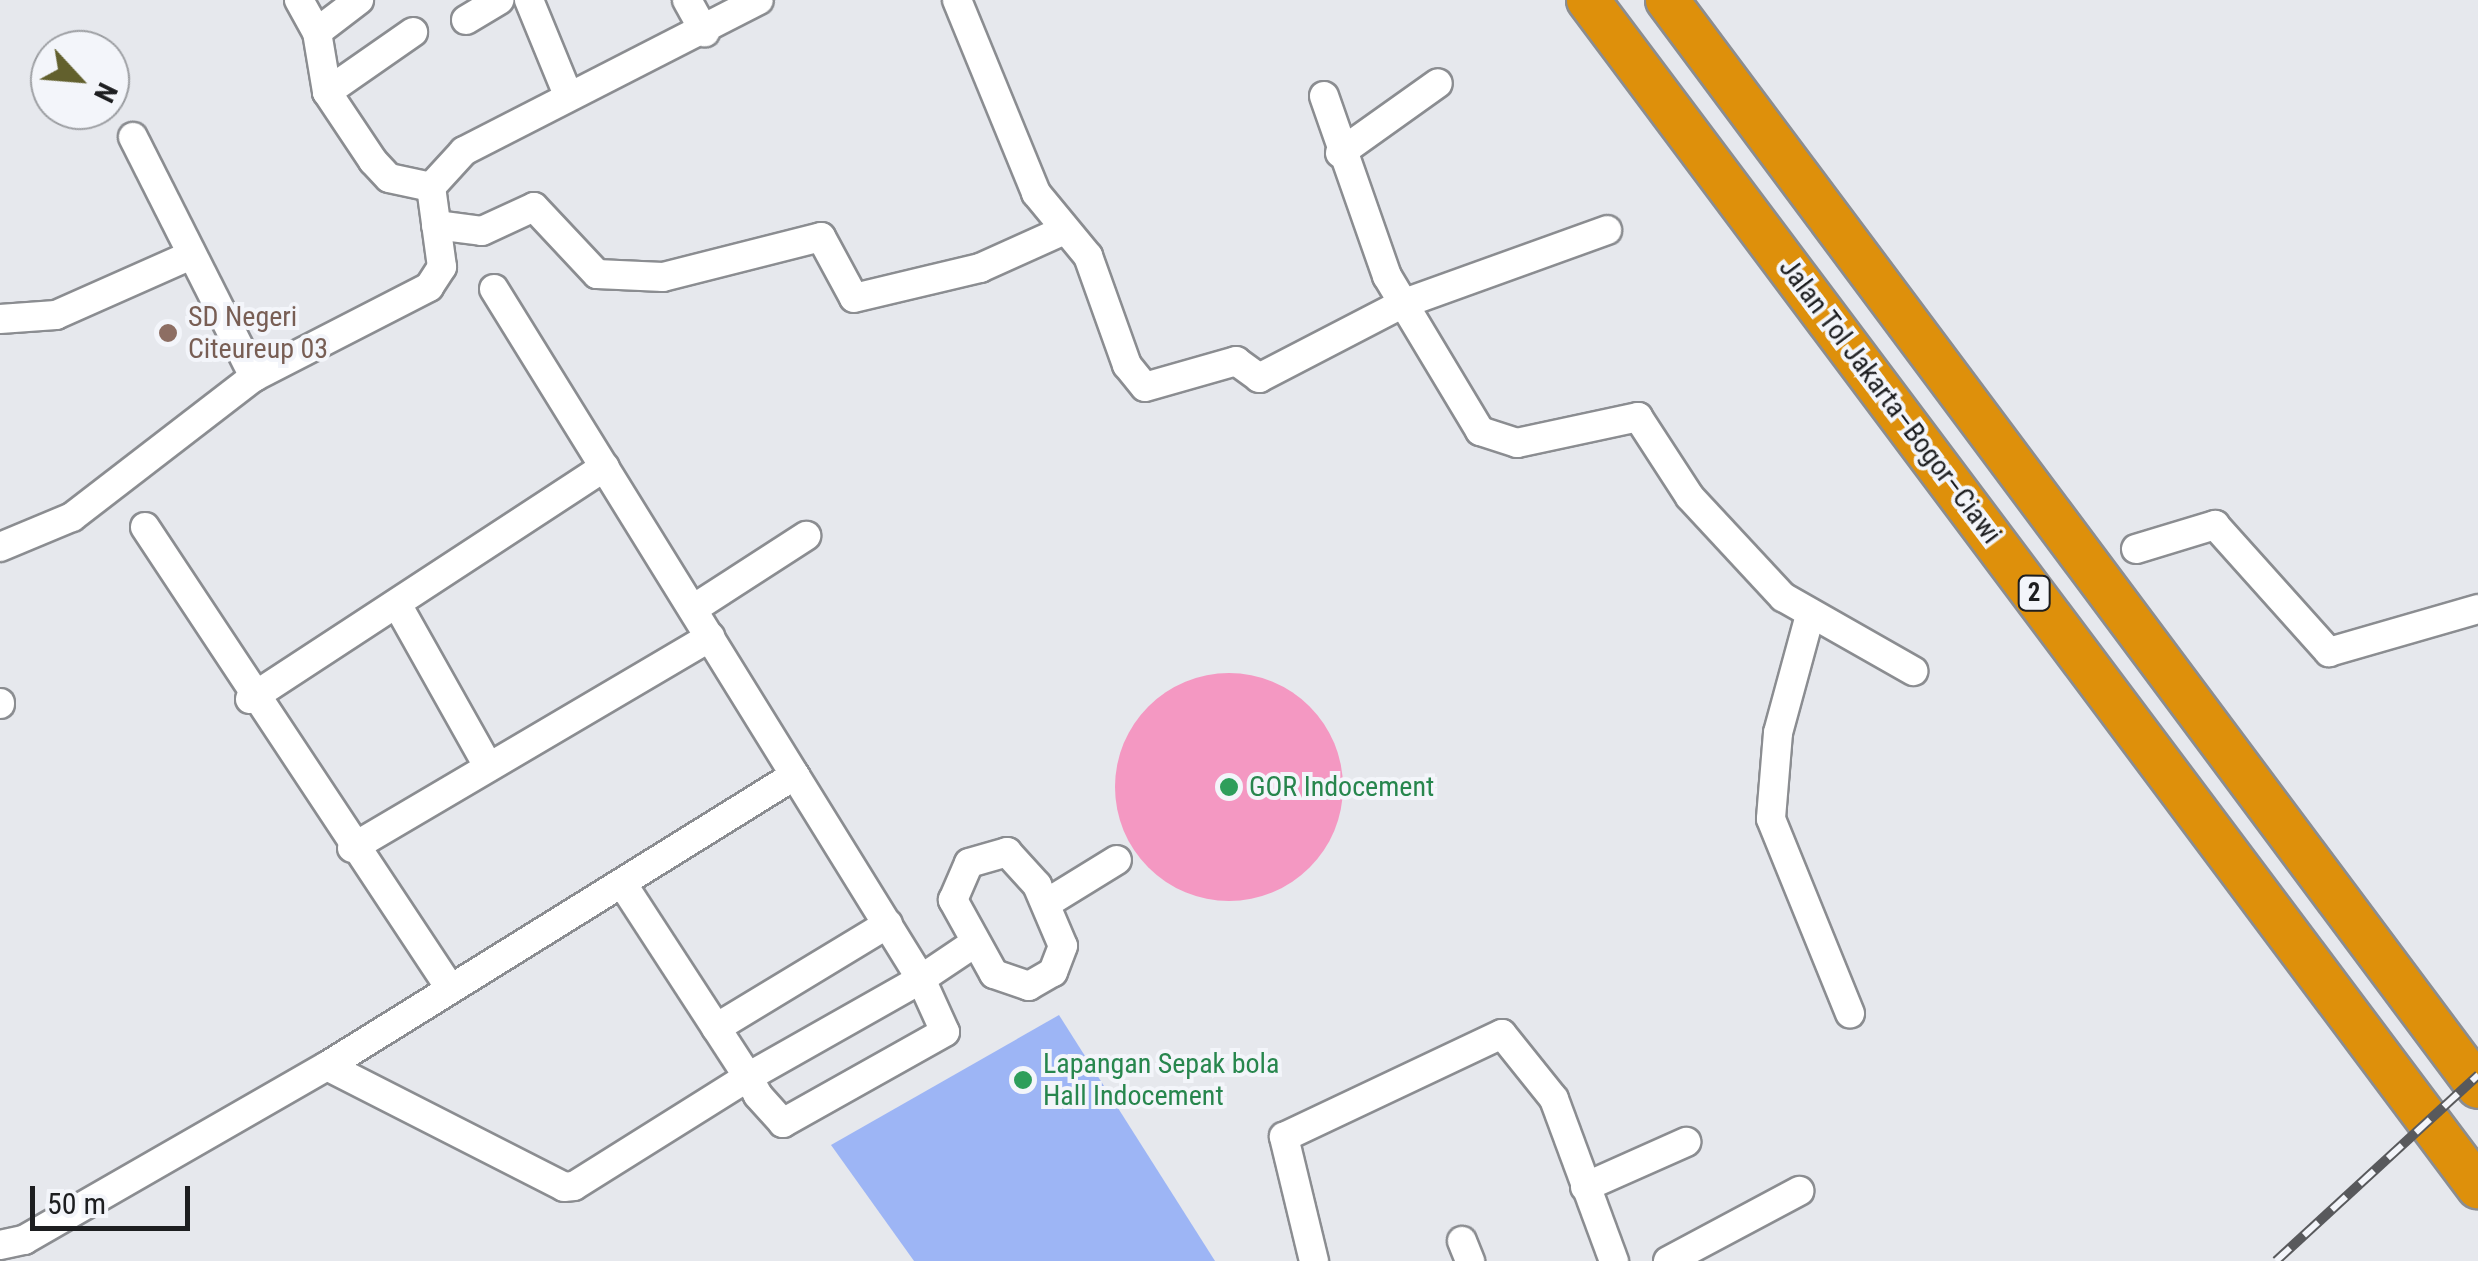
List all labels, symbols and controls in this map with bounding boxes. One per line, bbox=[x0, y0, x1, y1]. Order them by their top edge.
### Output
north arrow bbox=[30, 30, 130, 130]
text: N bbox=[87, 78, 124, 107]
street label: Jalan Tol Jakarta–Bogor–Ciawi bbox=[1772, 252, 2008, 550]
place label: SD Negeri Citeureup 03 bbox=[188, 300, 328, 366]
marker: SD Negeri Citeureup 03 bbox=[157, 322, 179, 344]
road number: 2 bbox=[2016, 573, 2052, 613]
place label: GOR Indocement bbox=[1249, 770, 1434, 804]
marker: GOR Indocement bbox=[1218, 776, 1240, 798]
place label: Lapangan Sepak bola Hall Indocement bbox=[1043, 1047, 1279, 1113]
marker: Lapangan Sepak bola Hall Indocement bbox=[1012, 1069, 1034, 1091]
scale bar bbox=[35, 1166, 195, 1228]
text: 50 m bbox=[47, 1186, 106, 1221]

